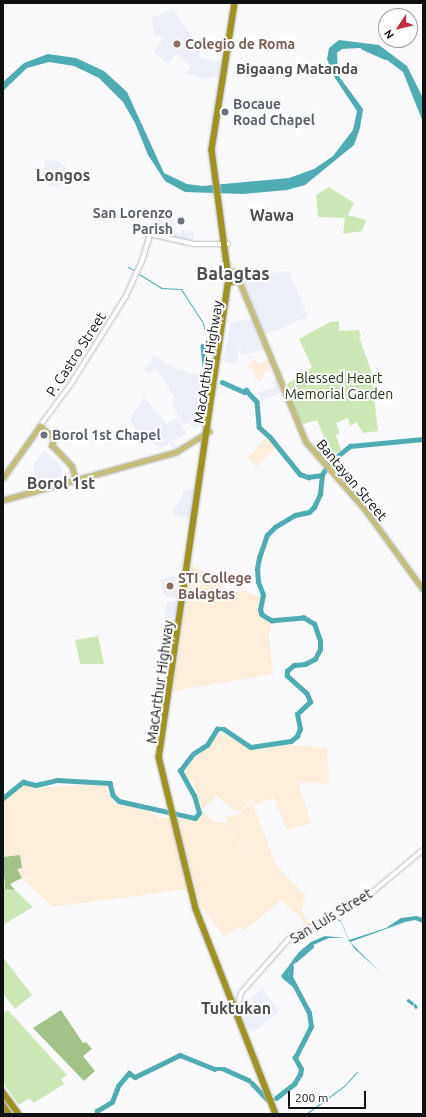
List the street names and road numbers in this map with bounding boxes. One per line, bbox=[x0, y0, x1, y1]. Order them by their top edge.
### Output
street label: MacArthur Highway bbox=[190, 299, 226, 425]
street label: P. Castro Street bbox=[43, 309, 109, 399]
street label: Bantayan Street bbox=[313, 436, 391, 524]
street label: MacArthur Highway bbox=[143, 619, 177, 745]
street label: San Luis Street bbox=[287, 885, 375, 947]

